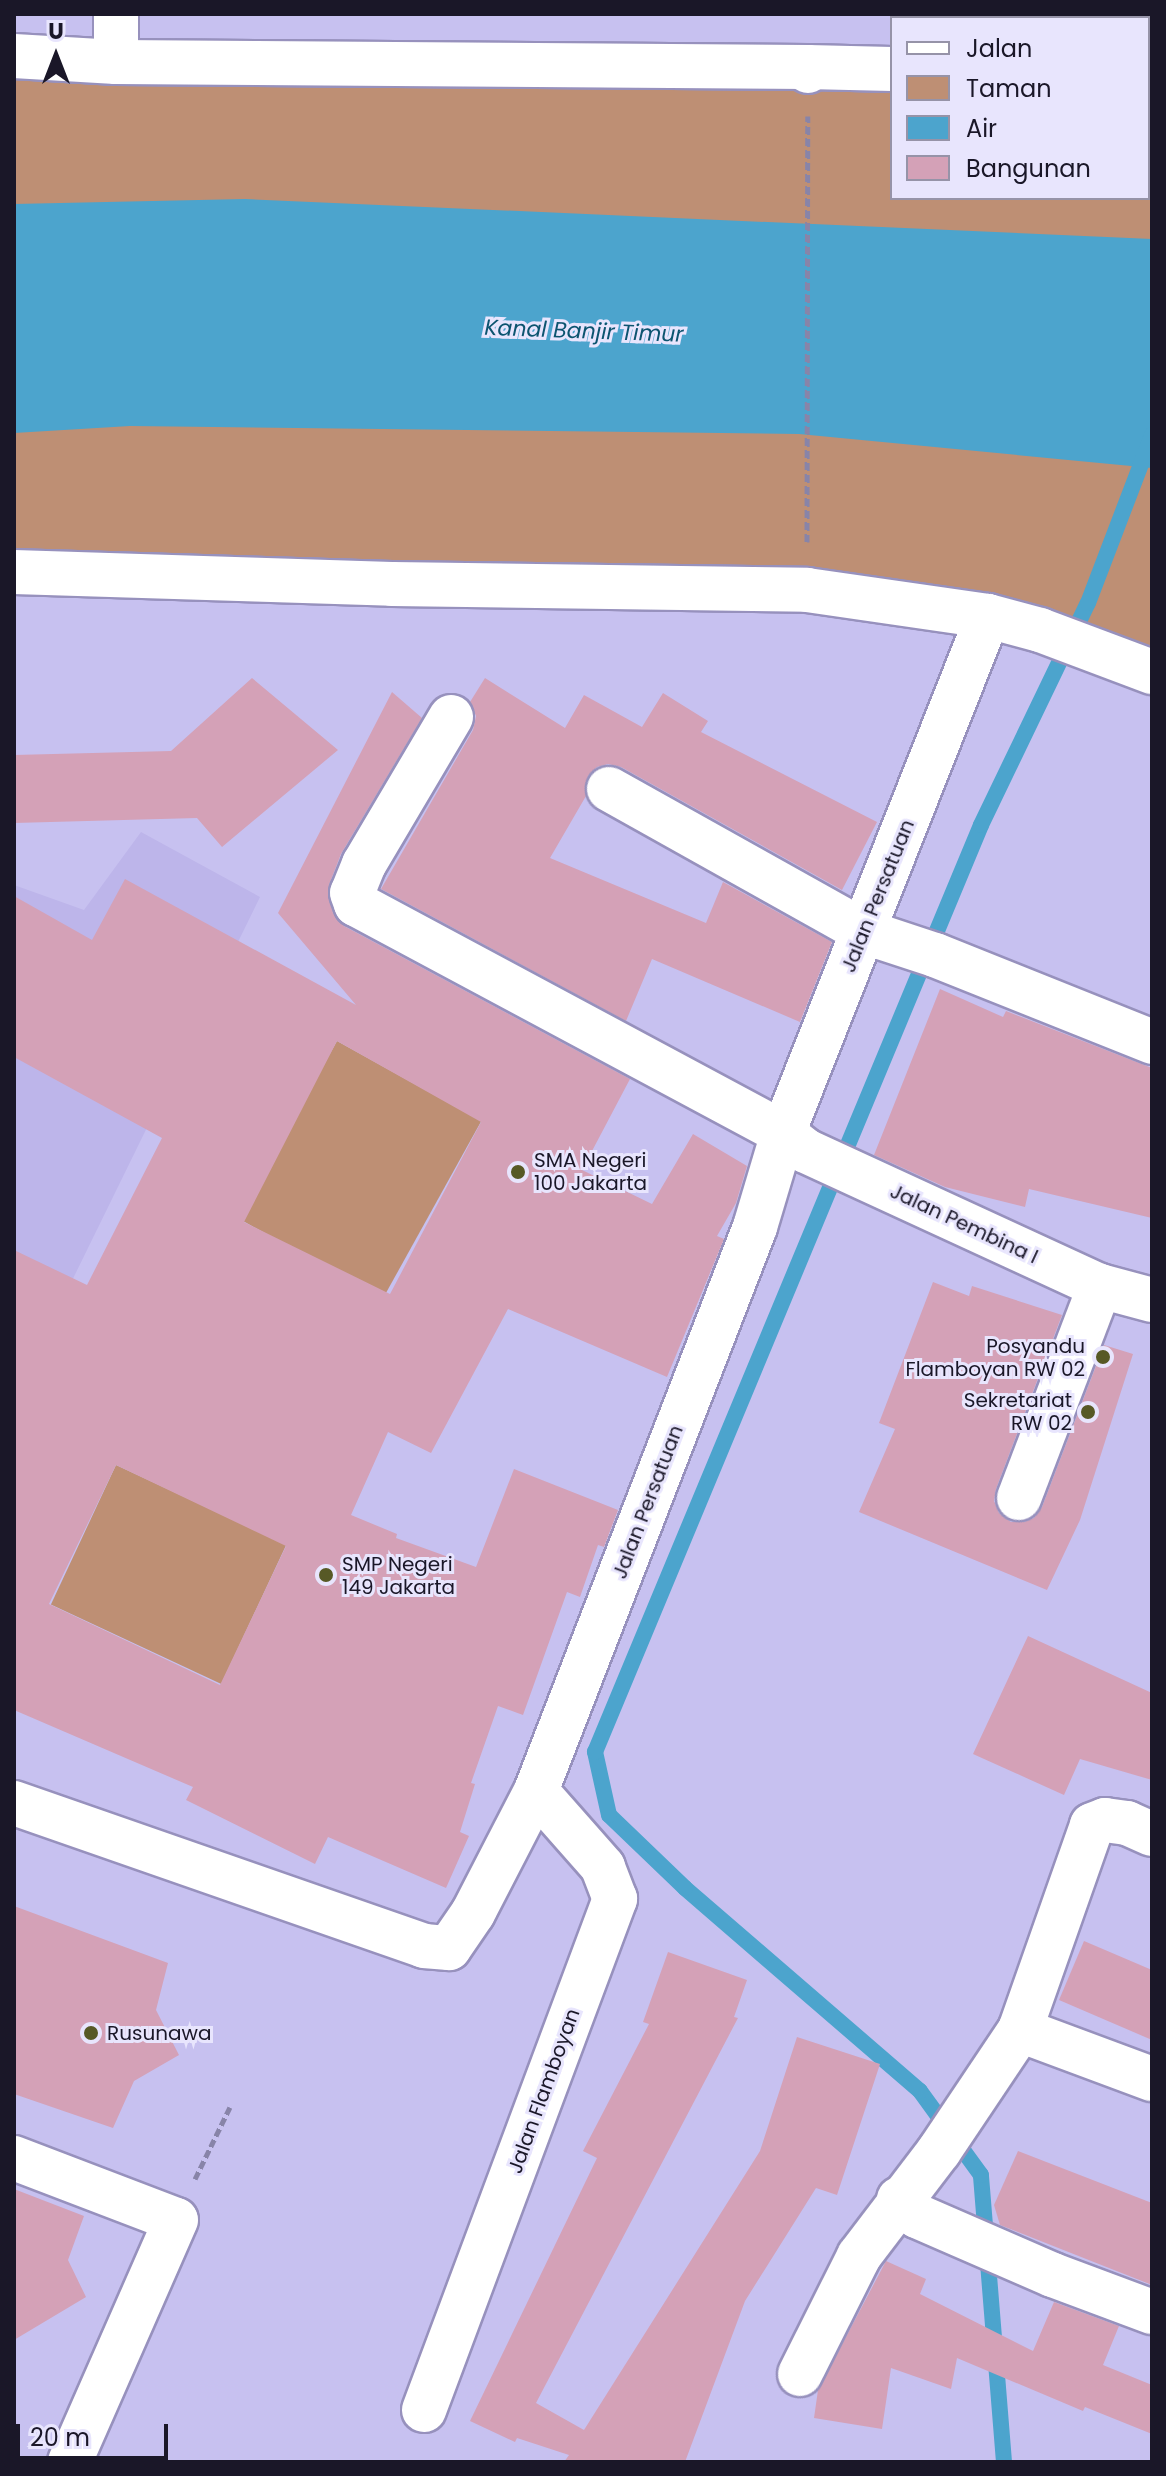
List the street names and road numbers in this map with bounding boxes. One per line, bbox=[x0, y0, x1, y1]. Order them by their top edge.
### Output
street label: Jalan Persatuan bbox=[836, 816, 920, 976]
street label: Jalan Pembina I bbox=[886, 1179, 1042, 1269]
street label: Jalan Persatuan bbox=[608, 1422, 688, 1582]
street label: Jalan Flamboyan bbox=[503, 2005, 585, 2177]

